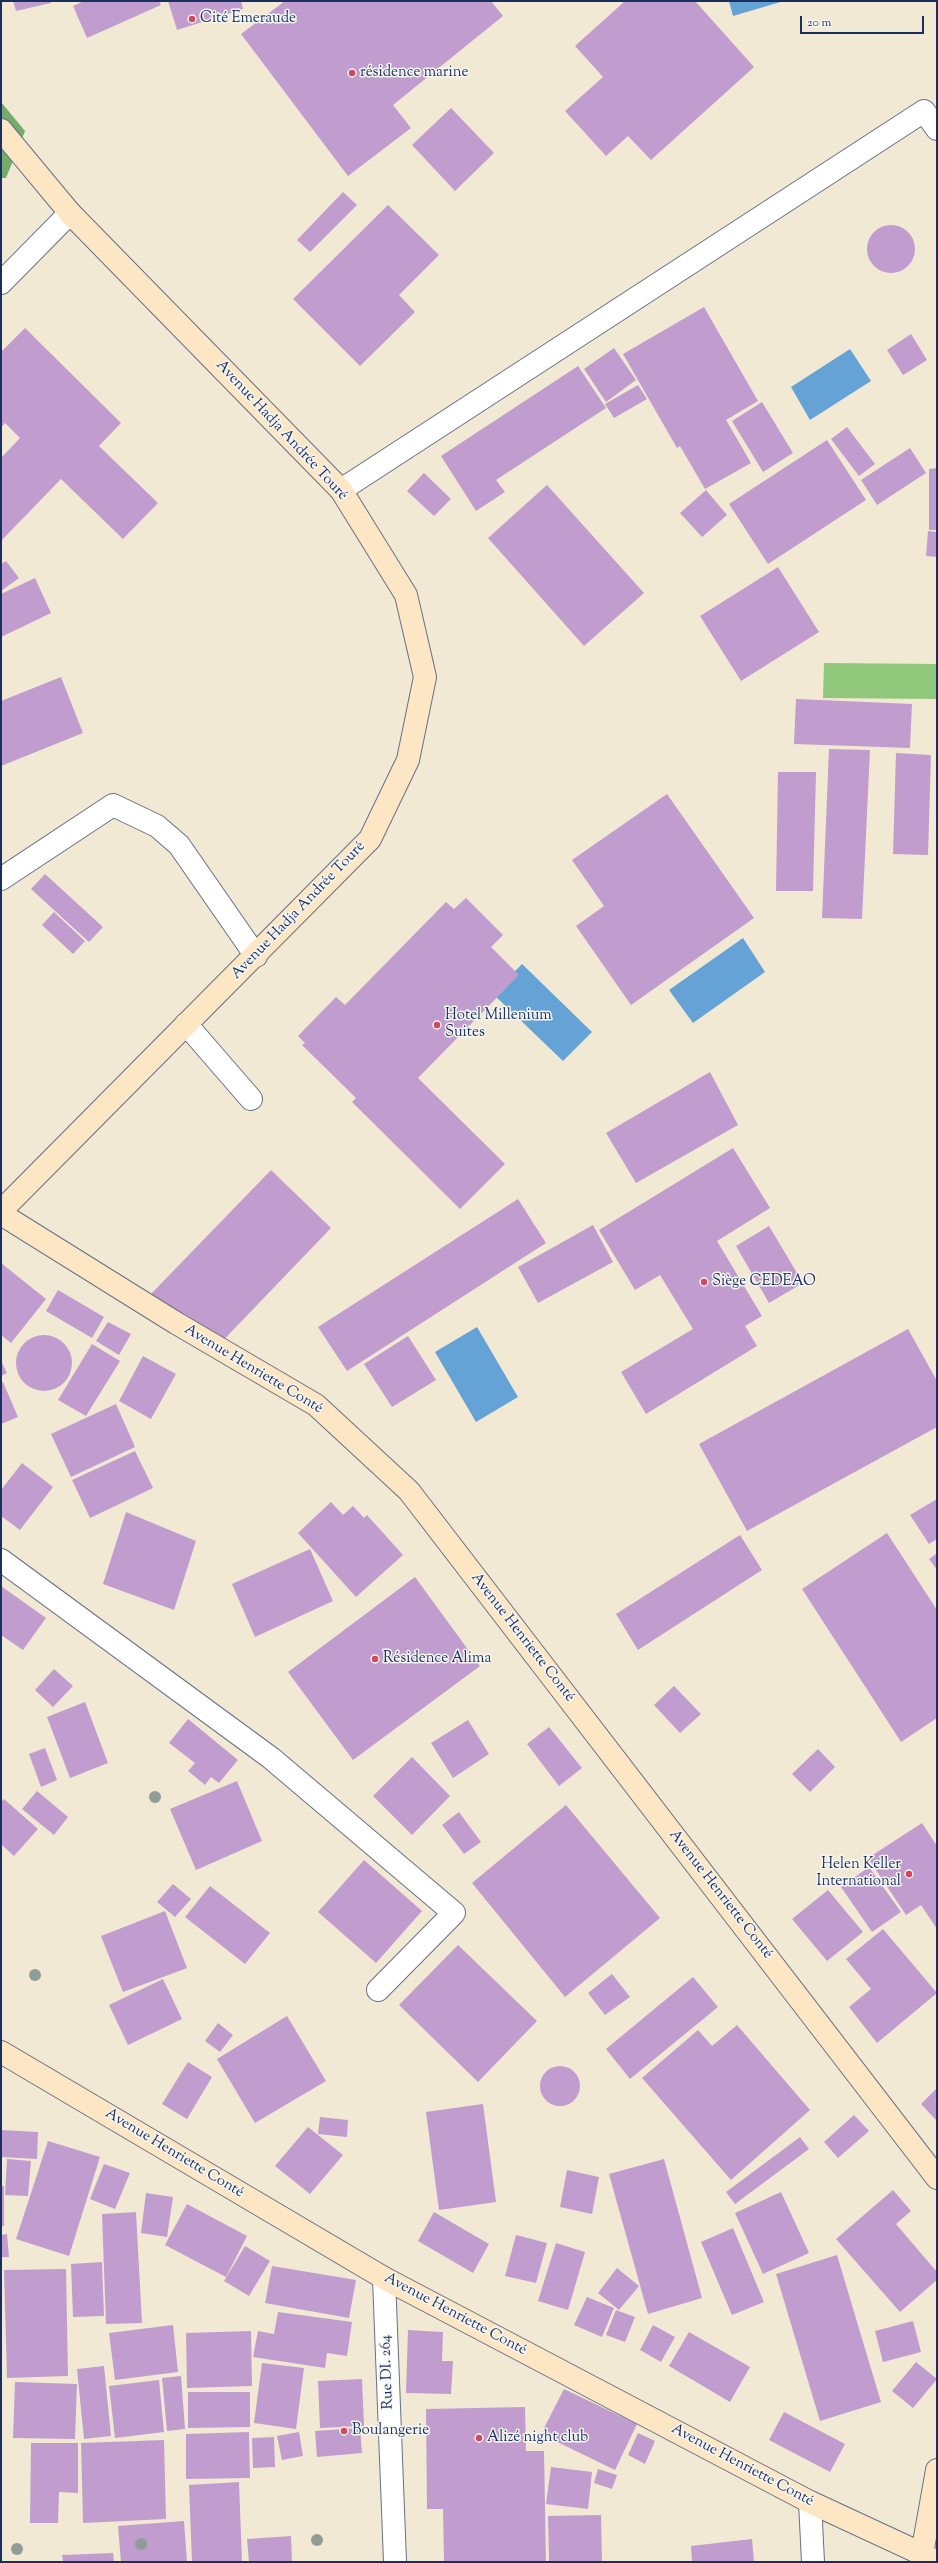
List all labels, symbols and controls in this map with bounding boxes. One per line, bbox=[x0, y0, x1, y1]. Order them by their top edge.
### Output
scale bar bbox=[802, 8, 926, 34]
place label: Cité Emeraude bbox=[200, 10, 296, 28]
marker: Cité Emeraude bbox=[187, 14, 197, 24]
text: 20 m bbox=[807, 14, 831, 32]
place label: résidence marine bbox=[360, 64, 468, 82]
marker: résidence marine bbox=[347, 68, 357, 78]
street label: Avenue Hadja Andrée Touré bbox=[211, 357, 351, 505]
street label: Avenue Hadja Andrée Touré bbox=[228, 838, 370, 984]
place label: Hotel Millenium Suites bbox=[445, 1007, 552, 1042]
marker: Hotel Millenium Suites bbox=[432, 1020, 442, 1030]
place label: Siège CEDEAO bbox=[712, 1273, 816, 1291]
marker: Siège CEDEAO bbox=[699, 1277, 709, 1287]
street label: Avenue Henriette Conté bbox=[180, 1321, 326, 1419]
street label: Avenue Henriette Conté bbox=[466, 1570, 578, 1706]
place label: Résidence Alima bbox=[383, 1650, 491, 1668]
marker: Résidence Alima bbox=[370, 1654, 380, 1664]
street label: Avenue Henriette Conté bbox=[664, 1827, 776, 1963]
place label: Helen Keller International bbox=[817, 1856, 901, 1891]
marker: Helen Keller International bbox=[904, 1869, 914, 1879]
street label: Avenue Henriette Conté bbox=[101, 2105, 247, 2203]
street label: Avenue Henriette Conté bbox=[381, 2270, 529, 2360]
street label: Rue DI. 264 bbox=[378, 2334, 398, 2410]
street label: Avenue Henriette Conté bbox=[668, 2421, 816, 2511]
place label: Boulangerie bbox=[352, 2422, 429, 2440]
marker: Boulangerie bbox=[339, 2426, 349, 2436]
place label: Alizé night club bbox=[487, 2429, 588, 2447]
marker: Alizé night club bbox=[474, 2433, 484, 2443]

